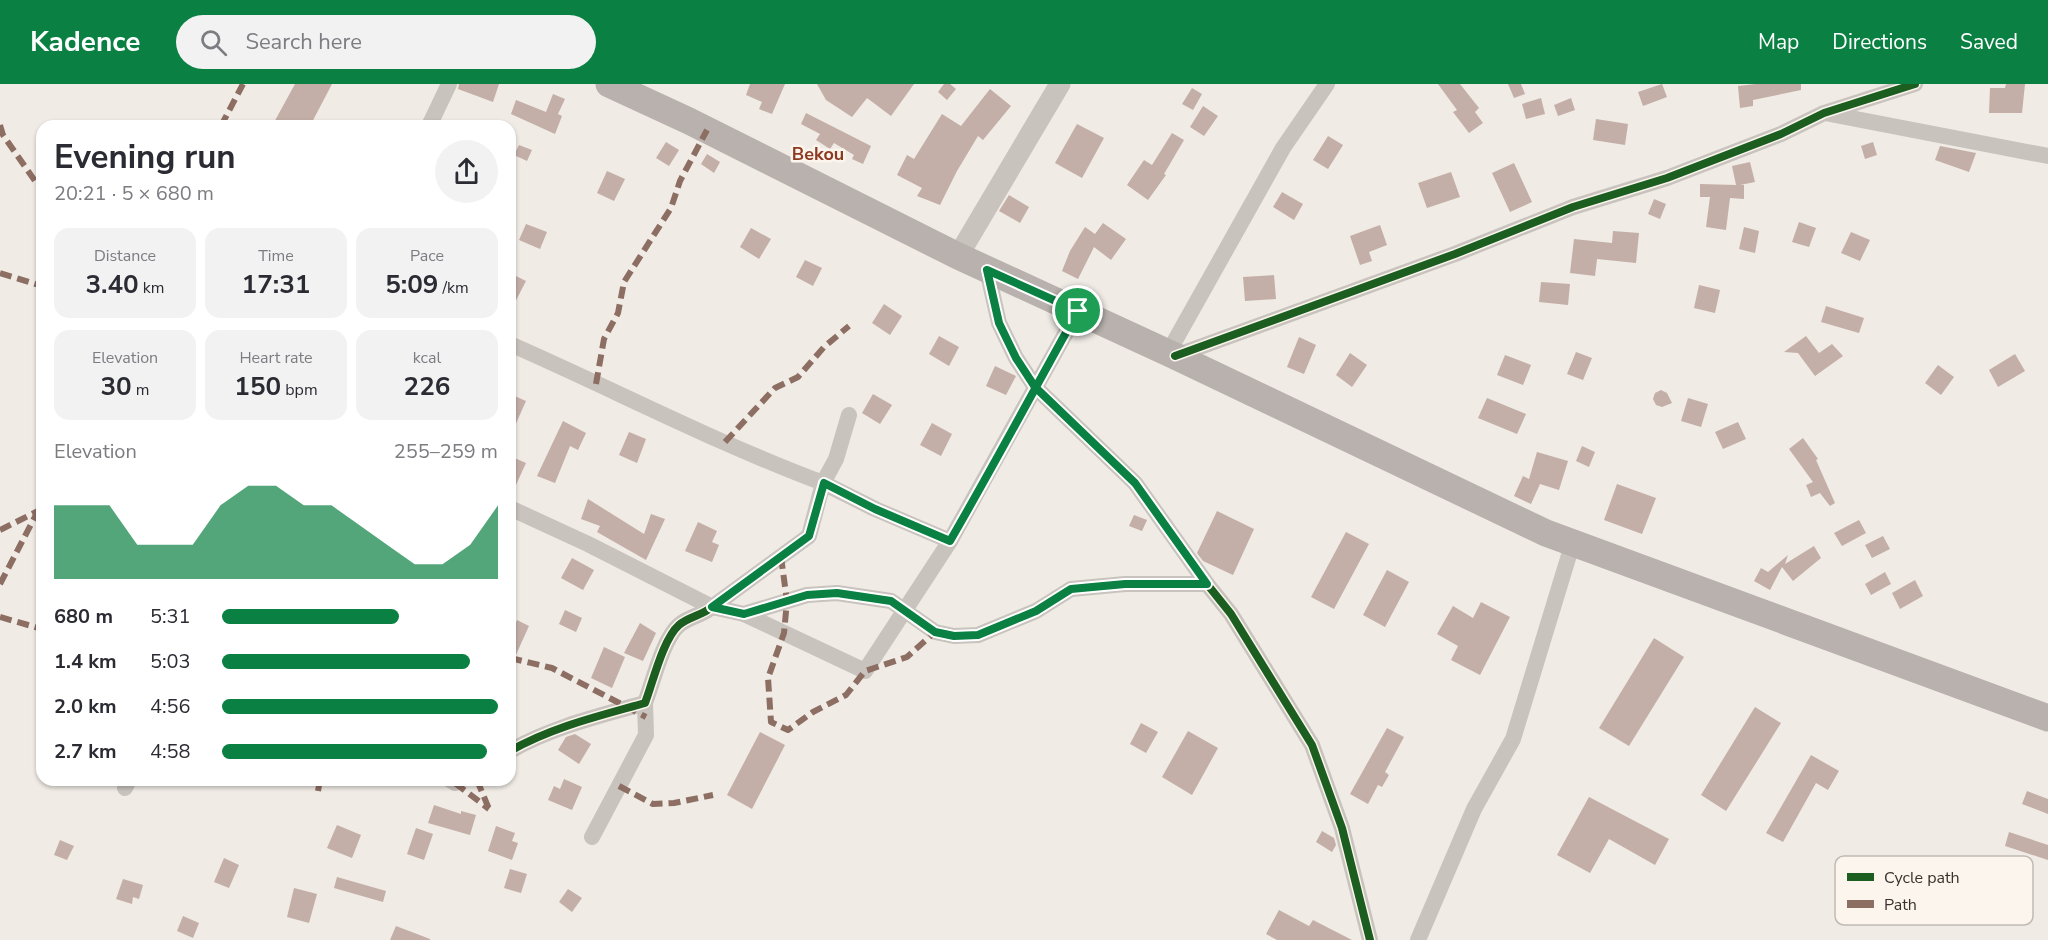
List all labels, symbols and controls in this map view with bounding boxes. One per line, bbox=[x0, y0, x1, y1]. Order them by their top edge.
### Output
search box bbox=[176, 15, 596, 69]
text: Kadence bbox=[30, 23, 140, 61]
icon: search bbox=[197, 26, 230, 59]
text: Search here bbox=[245, 27, 362, 57]
text: Map bbox=[1758, 28, 1799, 56]
text: Directions bbox=[1832, 28, 1927, 56]
text: Saved bbox=[1960, 28, 2018, 56]
text: Evening run bbox=[54, 135, 236, 180]
button: share bbox=[435, 140, 498, 203]
district label: Bekou bbox=[792, 142, 844, 166]
text: 20:21 · 5 × 680 m bbox=[54, 180, 214, 207]
text: Distance bbox=[94, 245, 156, 267]
text: Time bbox=[258, 245, 294, 267]
text: Pace bbox=[410, 245, 444, 267]
text: 3.40 bbox=[85, 267, 139, 302]
text: 17:31 bbox=[242, 267, 310, 302]
text: 5:09 bbox=[385, 267, 438, 302]
text: km bbox=[139, 277, 165, 299]
text: /km bbox=[438, 277, 469, 299]
pin bbox=[1052, 285, 1103, 336]
icon: arrive bbox=[1061, 294, 1094, 327]
text: Elevation bbox=[92, 347, 158, 369]
text: Heart rate bbox=[239, 347, 313, 369]
text: kcal bbox=[413, 347, 441, 369]
text: 30 bbox=[100, 369, 132, 404]
text: 150 bbox=[234, 369, 281, 404]
text: 226 bbox=[404, 369, 450, 404]
text: m bbox=[132, 379, 150, 401]
text: bpm bbox=[281, 379, 318, 401]
text: Elevation bbox=[54, 438, 137, 465]
text: 255–259 m bbox=[394, 438, 498, 465]
text: 680 m bbox=[54, 603, 113, 630]
text: 5:31 bbox=[150, 603, 191, 630]
text: 1.4 km bbox=[54, 648, 117, 675]
text: 5:03 bbox=[150, 648, 191, 675]
text: 2.0 km bbox=[54, 693, 117, 720]
text: 4:56 bbox=[150, 693, 191, 720]
text: 2.7 km bbox=[54, 738, 117, 765]
text: 4:58 bbox=[150, 738, 191, 765]
legend bbox=[1835, 856, 2033, 925]
text: Cycle path bbox=[1884, 867, 1960, 889]
text: Path bbox=[1884, 894, 1917, 916]

